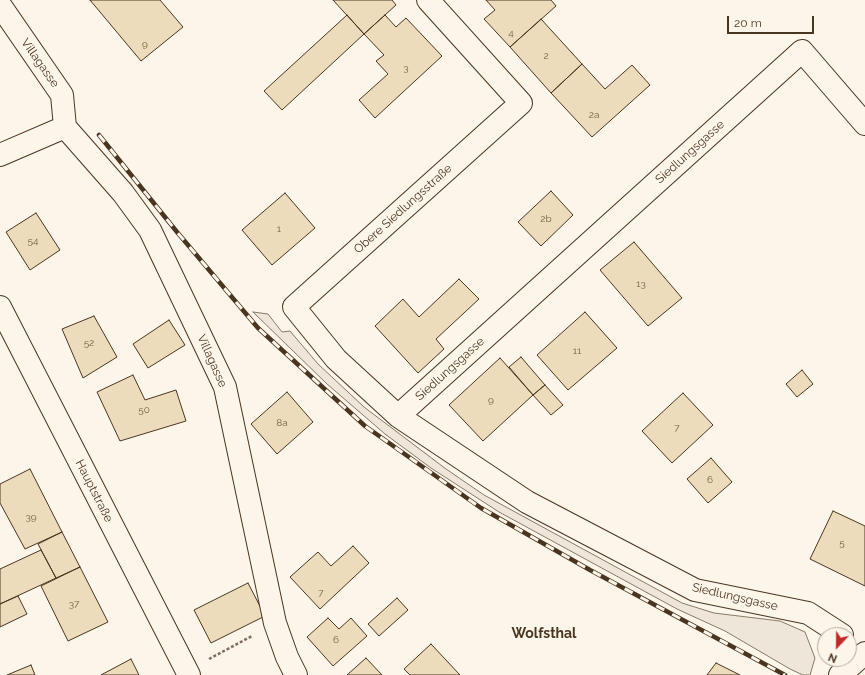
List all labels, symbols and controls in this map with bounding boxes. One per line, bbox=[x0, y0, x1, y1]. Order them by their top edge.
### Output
scale bar bbox=[729, 8, 816, 34]
text: 20 m bbox=[734, 16, 762, 30]
house number: 4 bbox=[508, 27, 514, 39]
street label: Villagasse bbox=[18, 36, 62, 90]
house number: 9 bbox=[142, 38, 148, 50]
house number: 2 bbox=[543, 50, 549, 62]
house number: 3 bbox=[403, 62, 409, 74]
house number: 2a bbox=[589, 109, 599, 121]
street label: Siedlungsgasse bbox=[653, 117, 727, 187]
street label: Obere Siedlungsstraße bbox=[351, 161, 455, 257]
house number: 2b bbox=[540, 213, 552, 225]
house number: 1 bbox=[277, 223, 281, 235]
house number: 54 bbox=[28, 235, 38, 247]
house number: 13 bbox=[636, 278, 646, 290]
street label: Villagasse bbox=[194, 332, 230, 390]
street label: Siedlungsgasse bbox=[413, 334, 487, 404]
house number: 52 bbox=[84, 337, 94, 349]
house number: 11 bbox=[573, 345, 581, 357]
house number: 9 bbox=[488, 394, 494, 406]
house number: 50 bbox=[138, 404, 150, 416]
house number: 8a bbox=[276, 417, 288, 429]
house number: 7 bbox=[674, 422, 680, 434]
street label: Hauptstraße bbox=[72, 457, 116, 525]
house number: 6 bbox=[707, 474, 713, 486]
house number: 39 bbox=[25, 511, 37, 523]
house number: 5 bbox=[839, 537, 845, 549]
street label: Siedlungsgasse bbox=[691, 580, 779, 614]
house number: 7 bbox=[318, 587, 324, 599]
house number: 37 bbox=[69, 598, 79, 610]
district label: Wolfsthal bbox=[512, 626, 576, 642]
north arrow bbox=[817, 627, 857, 667]
house number: 6 bbox=[333, 634, 339, 646]
text: N bbox=[826, 650, 839, 665]

